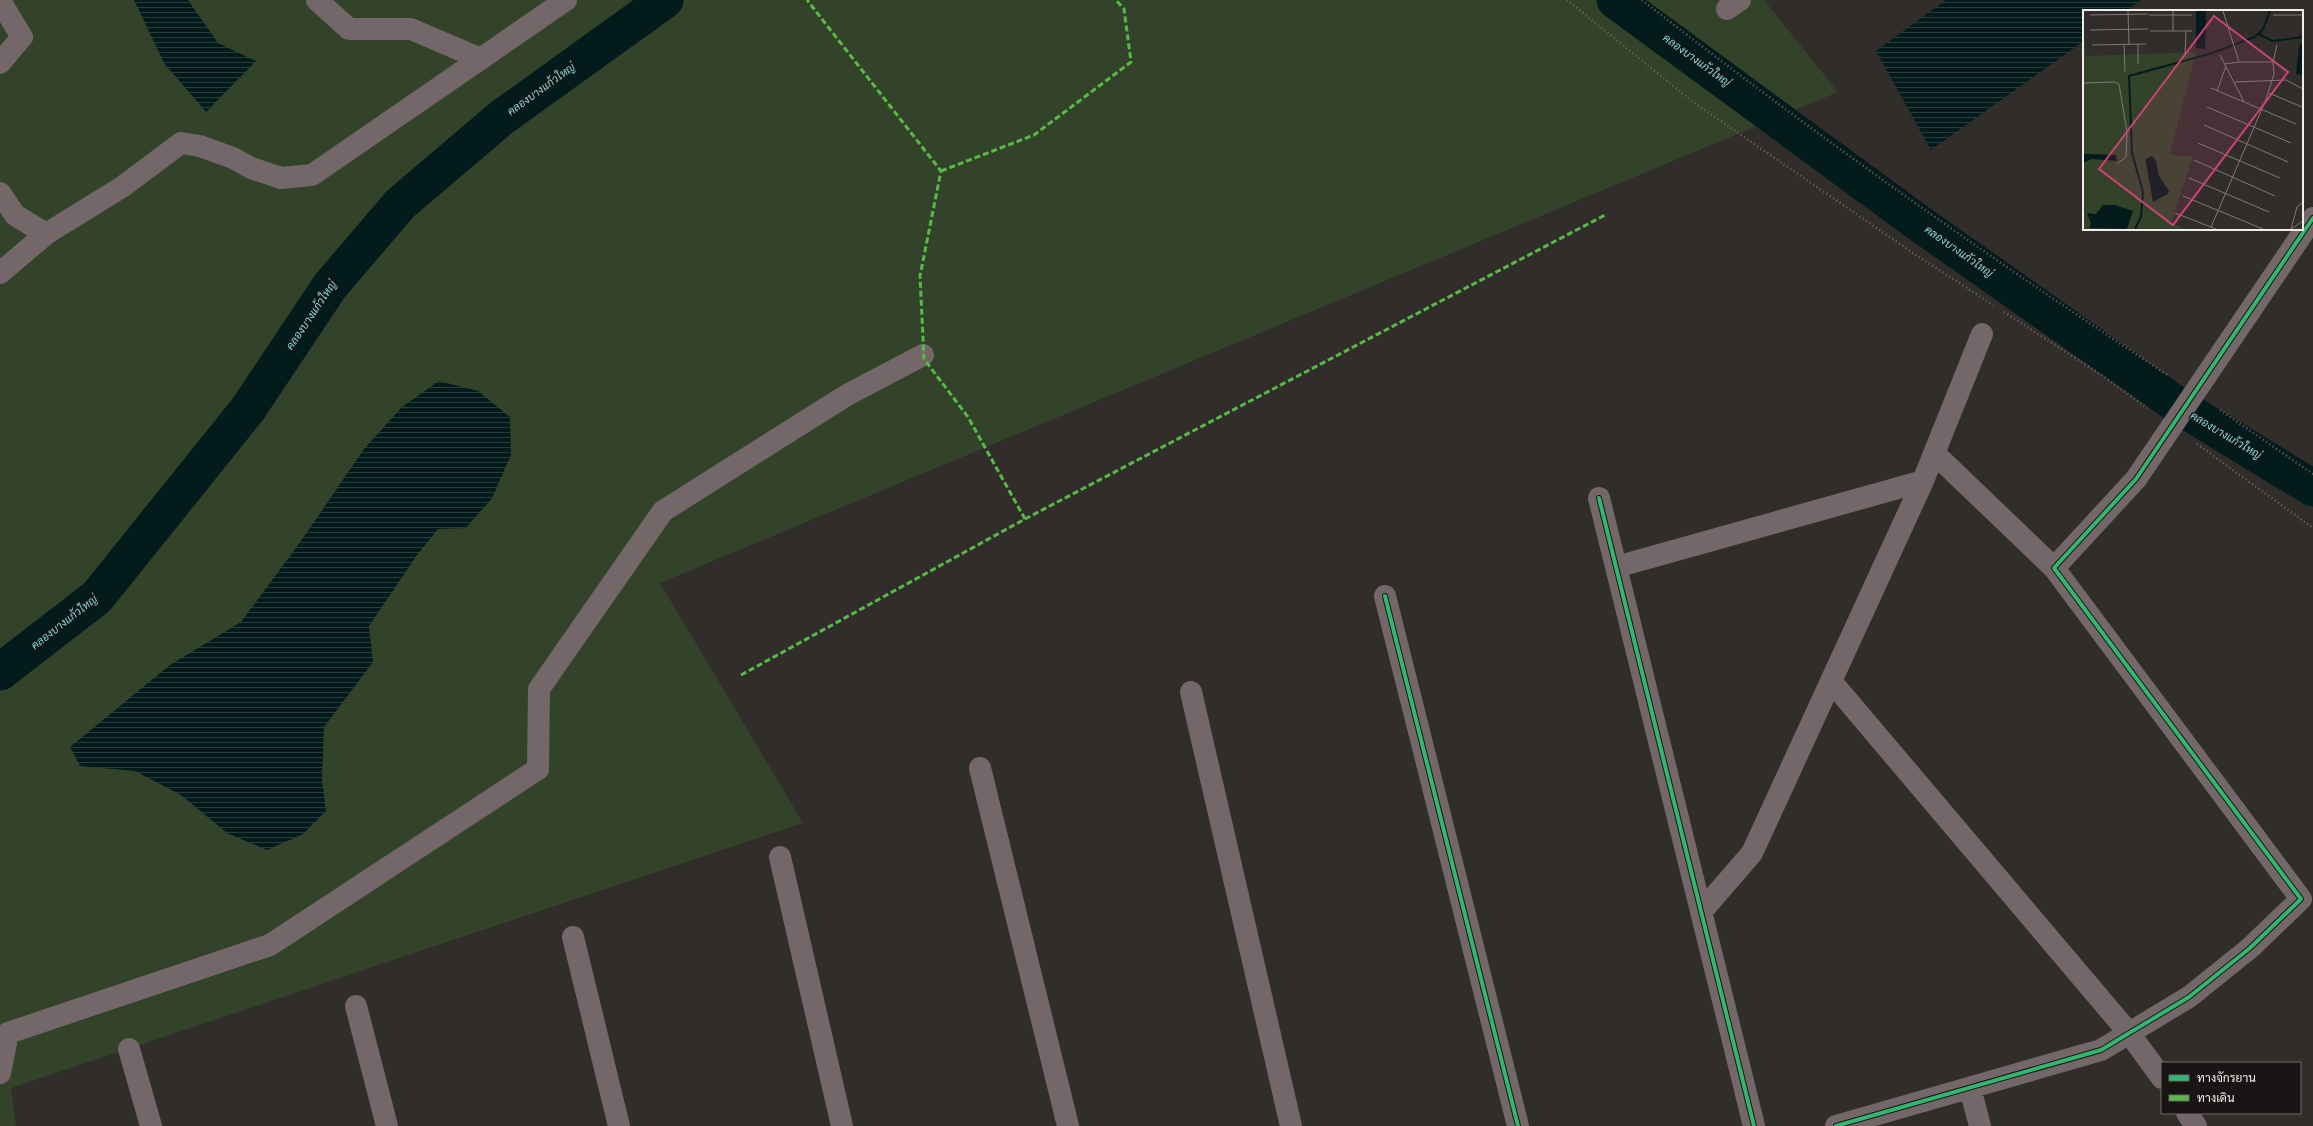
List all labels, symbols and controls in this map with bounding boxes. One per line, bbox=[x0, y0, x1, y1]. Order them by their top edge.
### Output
inset map bbox=[2083, 10, 2303, 230]
water label: คลองบางแก้วใหญ่ bbox=[1660, 30, 1735, 90]
water label: คลองบางแก้วใหญ่ bbox=[504, 58, 579, 118]
water label: คลองบางแก้วใหญ่ bbox=[1922, 221, 1997, 280]
water label: คลองบางแก้วใหญ่ bbox=[282, 276, 340, 352]
water label: คลองบางแก้วใหญ่ bbox=[2188, 407, 2266, 462]
water label: คลองบางแก้วใหญ่ bbox=[27, 590, 101, 652]
legend bbox=[2161, 1062, 2301, 1114]
text: ทางจักรยาน bbox=[2197, 1071, 2256, 1085]
text: ทางเดิน bbox=[2197, 1091, 2235, 1105]

